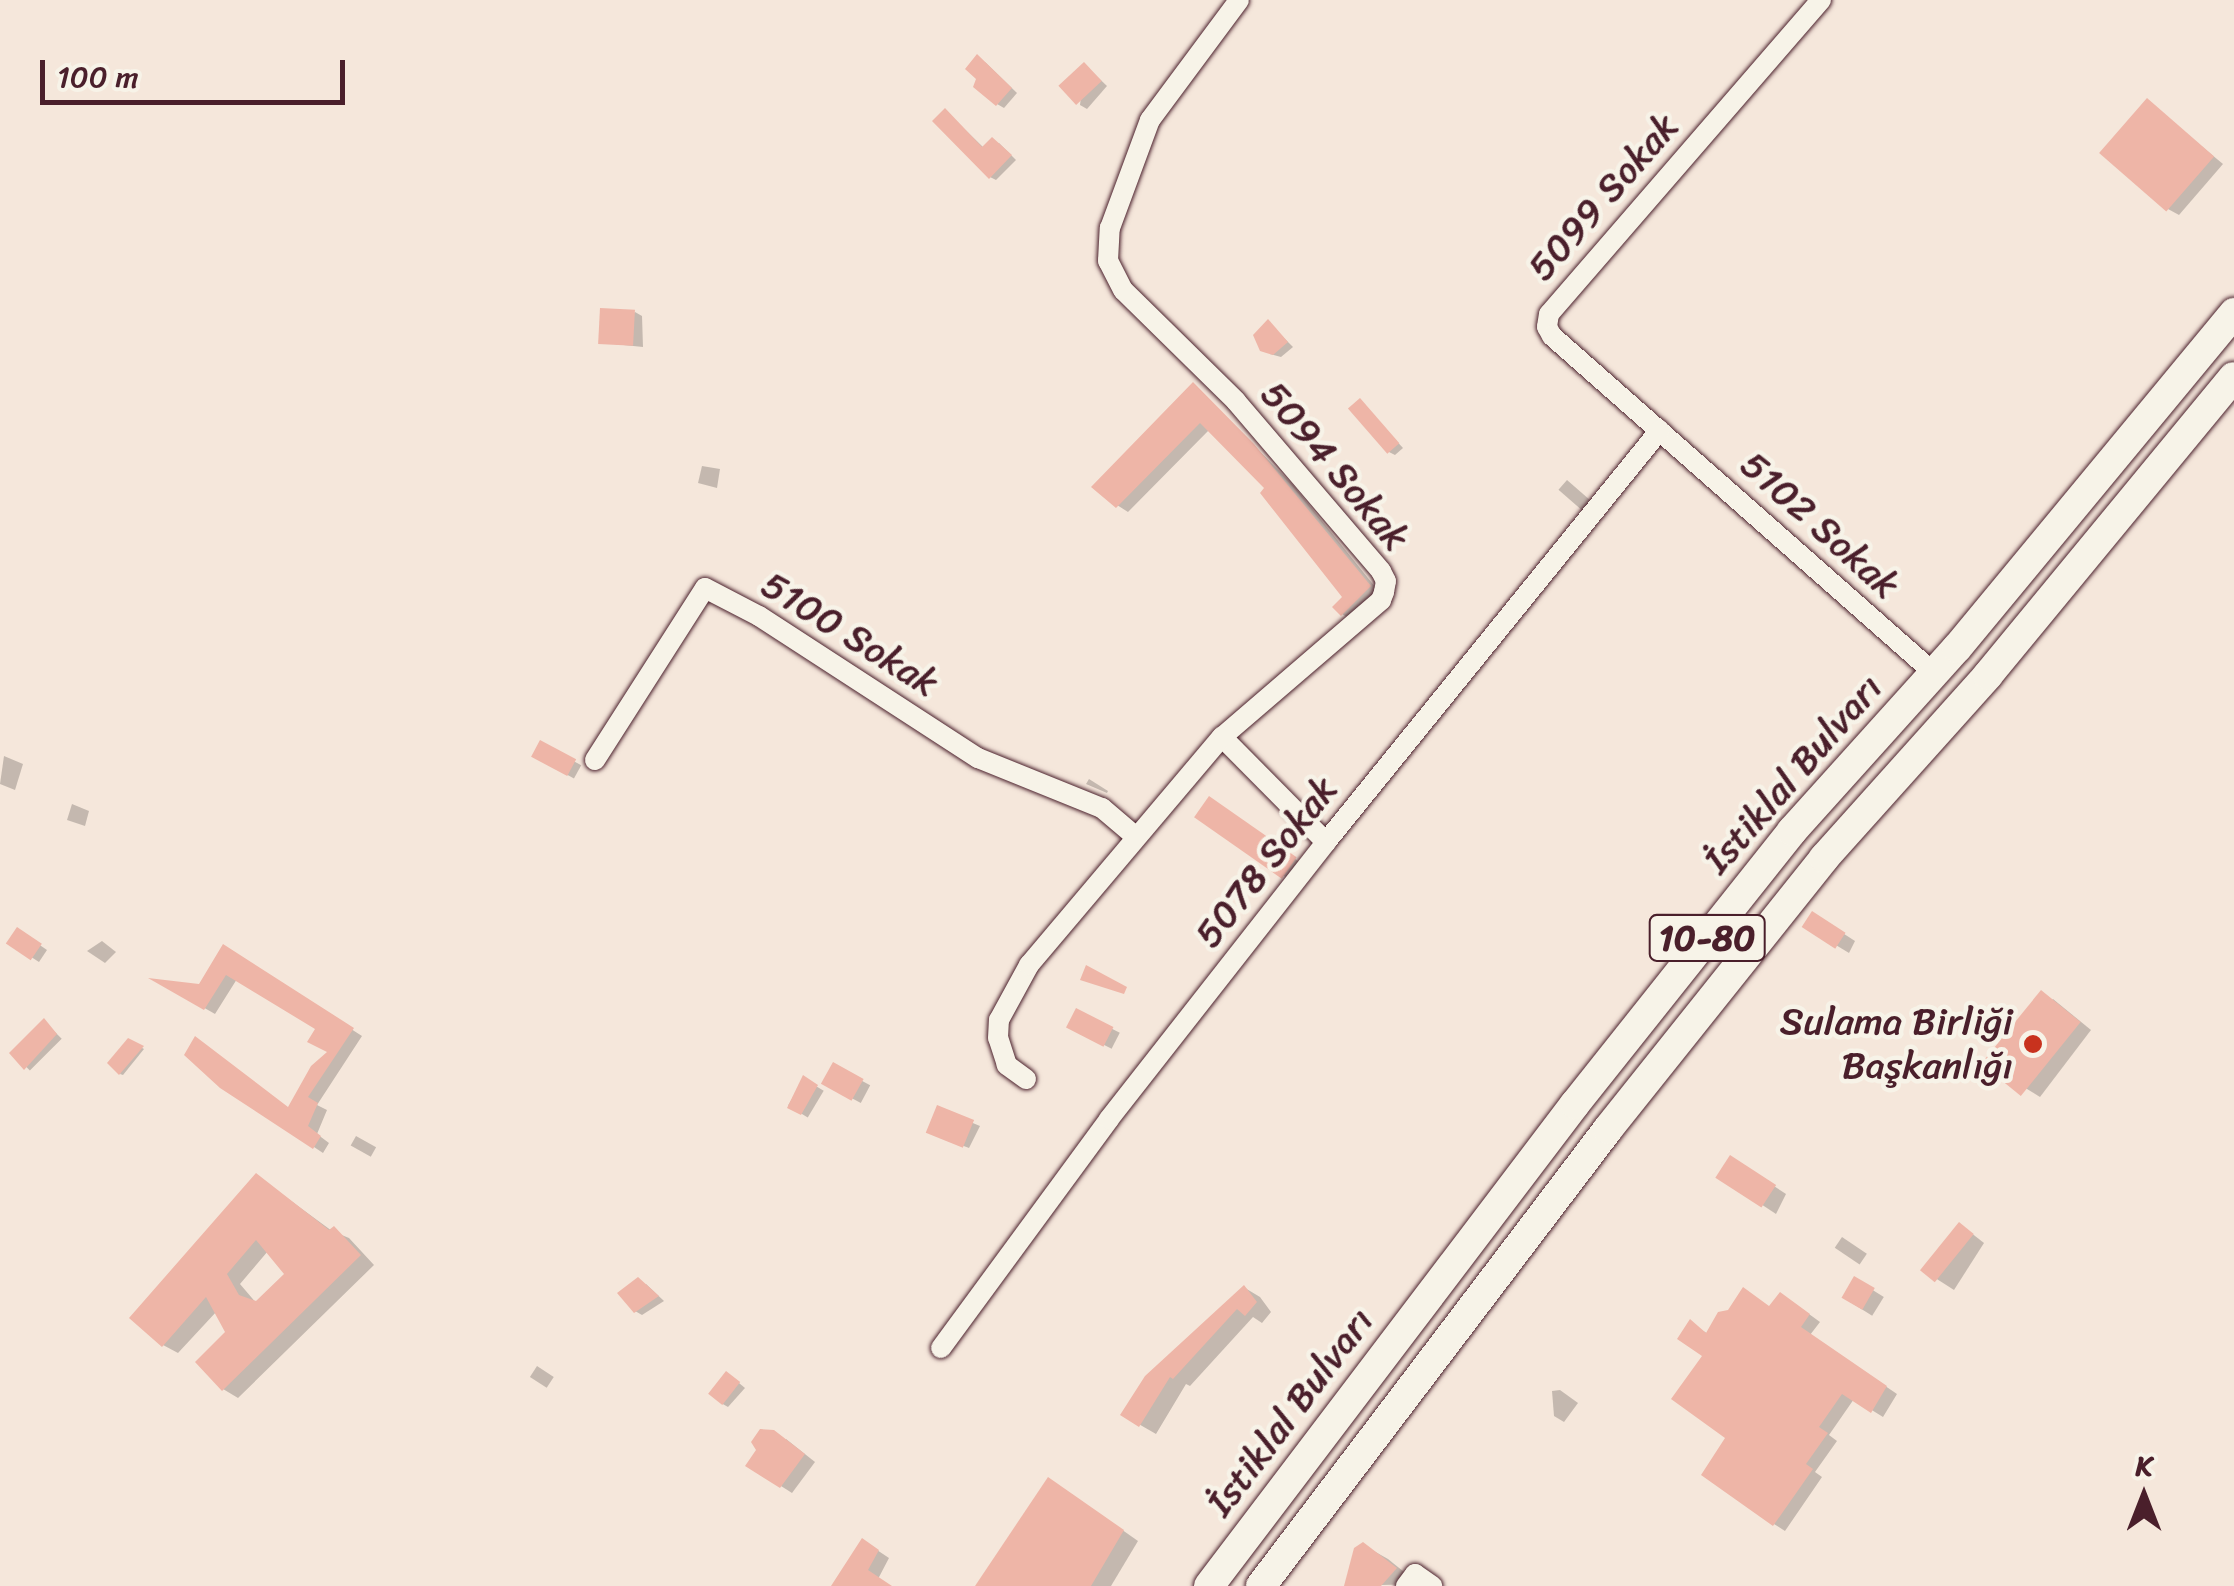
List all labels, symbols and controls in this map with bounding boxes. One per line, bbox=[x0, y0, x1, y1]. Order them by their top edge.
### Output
scale bar bbox=[45, 40, 350, 102]
text: 100 m bbox=[57, 50, 139, 104]
street label: 5099 Sokak bbox=[1518, 104, 1688, 290]
street label: 5094 Sokak bbox=[1251, 372, 1419, 560]
street label: 5102 Sokak bbox=[1731, 442, 1909, 608]
street label: 5100 Sokak bbox=[753, 562, 947, 706]
street label: İstiklal Bulvarı bbox=[1694, 665, 1892, 883]
street label: 5078 Sokak bbox=[1185, 767, 1347, 957]
road number: 10-80 bbox=[1647, 908, 1767, 968]
place label: Sulama Birliği Başkanlığı bbox=[1780, 999, 2013, 1088]
marker: Sulama Birliği Başkanlığı bbox=[2022, 1033, 2044, 1055]
street label: İstiklal Bulvarı bbox=[1197, 1299, 1383, 1525]
text: K bbox=[2135, 1441, 2153, 1490]
north arrow bbox=[2094, 1446, 2194, 1546]

